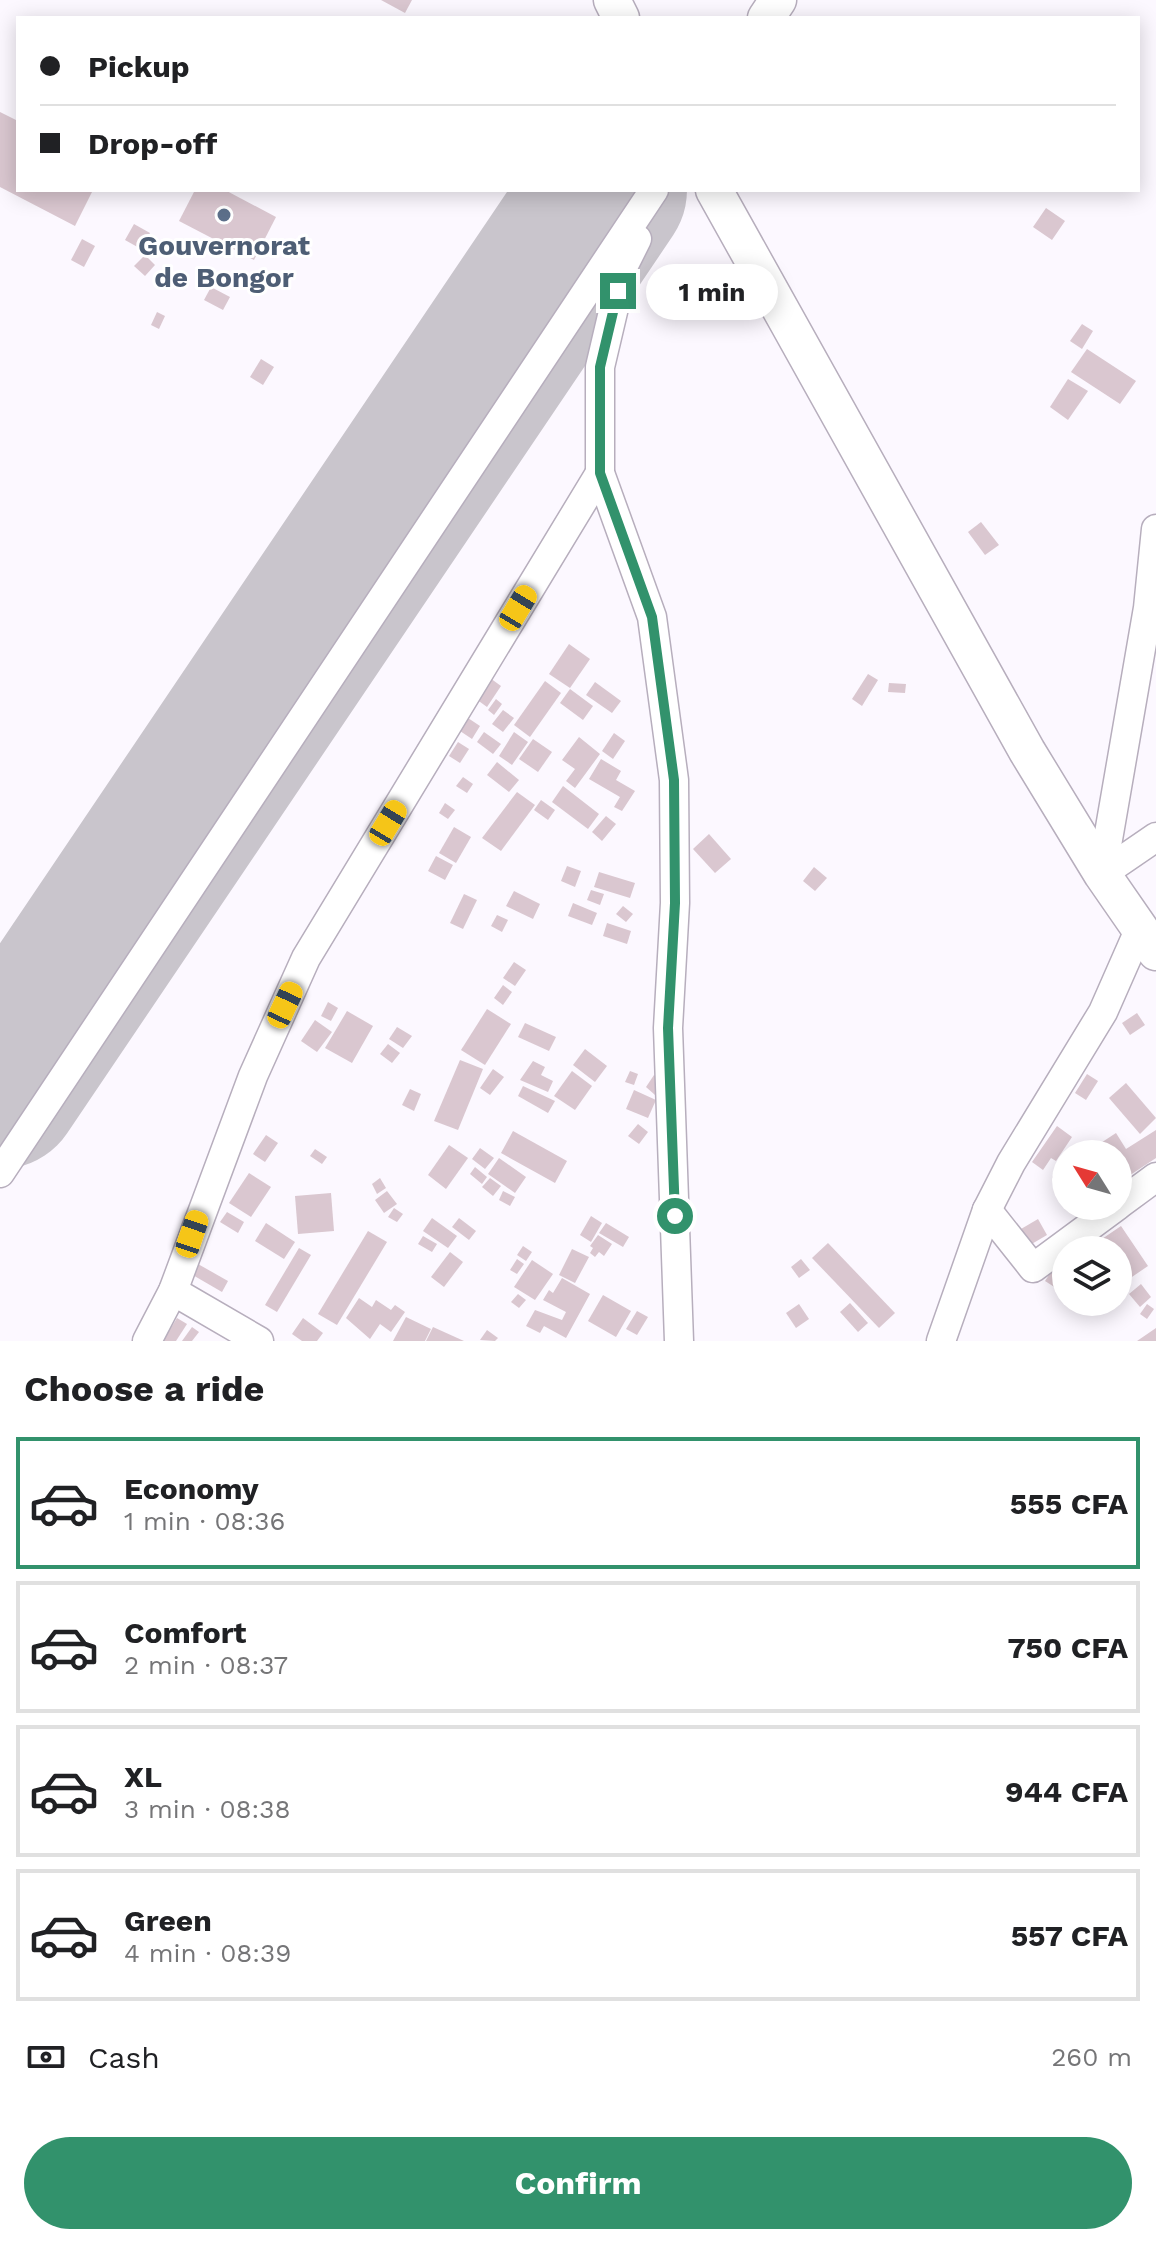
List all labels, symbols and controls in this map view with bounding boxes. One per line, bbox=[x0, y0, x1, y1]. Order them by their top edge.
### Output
text: Pickup bbox=[88, 49, 190, 84]
text: Drop-off bbox=[88, 126, 217, 161]
marker: Gouvernorat de Bongor bbox=[215, 206, 233, 224]
place label: Gouvernorat de Bongor bbox=[138, 229, 310, 294]
callout: 1 min bbox=[646, 263, 778, 319]
route end bbox=[600, 273, 636, 309]
text: 1 min bbox=[679, 277, 745, 307]
car bbox=[495, 581, 541, 635]
car bbox=[365, 796, 411, 850]
car bbox=[264, 978, 306, 1032]
north arrow bbox=[1052, 1140, 1132, 1220]
map controls bbox=[1052, 1140, 1132, 1316]
route start bbox=[657, 1198, 693, 1234]
car bbox=[173, 1207, 211, 1261]
button: layers bbox=[1052, 1236, 1132, 1316]
text: Choose a ride bbox=[24, 1368, 264, 1410]
icon: car bbox=[28, 1467, 100, 1539]
text: Economy bbox=[124, 1471, 259, 1506]
text: 555 CFA bbox=[1010, 1486, 1128, 1521]
text: 1 min · 08:36 bbox=[124, 1506, 285, 1536]
icon: car bbox=[28, 1611, 100, 1683]
text: Comfort bbox=[124, 1615, 246, 1650]
text: 750 CFA bbox=[1008, 1630, 1128, 1665]
text: 2 min · 08:37 bbox=[124, 1650, 288, 1680]
icon: car bbox=[28, 1755, 100, 1827]
text: XL bbox=[124, 1759, 162, 1794]
text: 944 CFA bbox=[1005, 1774, 1128, 1809]
text: 3 min · 08:38 bbox=[124, 1794, 290, 1824]
icon: car bbox=[28, 1899, 100, 1971]
text: Green bbox=[124, 1903, 212, 1938]
text: 557 CFA bbox=[1011, 1918, 1128, 1953]
text: 4 min · 08:39 bbox=[124, 1938, 291, 1968]
icon: cash bbox=[24, 2035, 68, 2079]
text: Cash bbox=[88, 2040, 160, 2075]
text: 260 m bbox=[1051, 2042, 1132, 2072]
button: Confirm bbox=[24, 2137, 1132, 2229]

